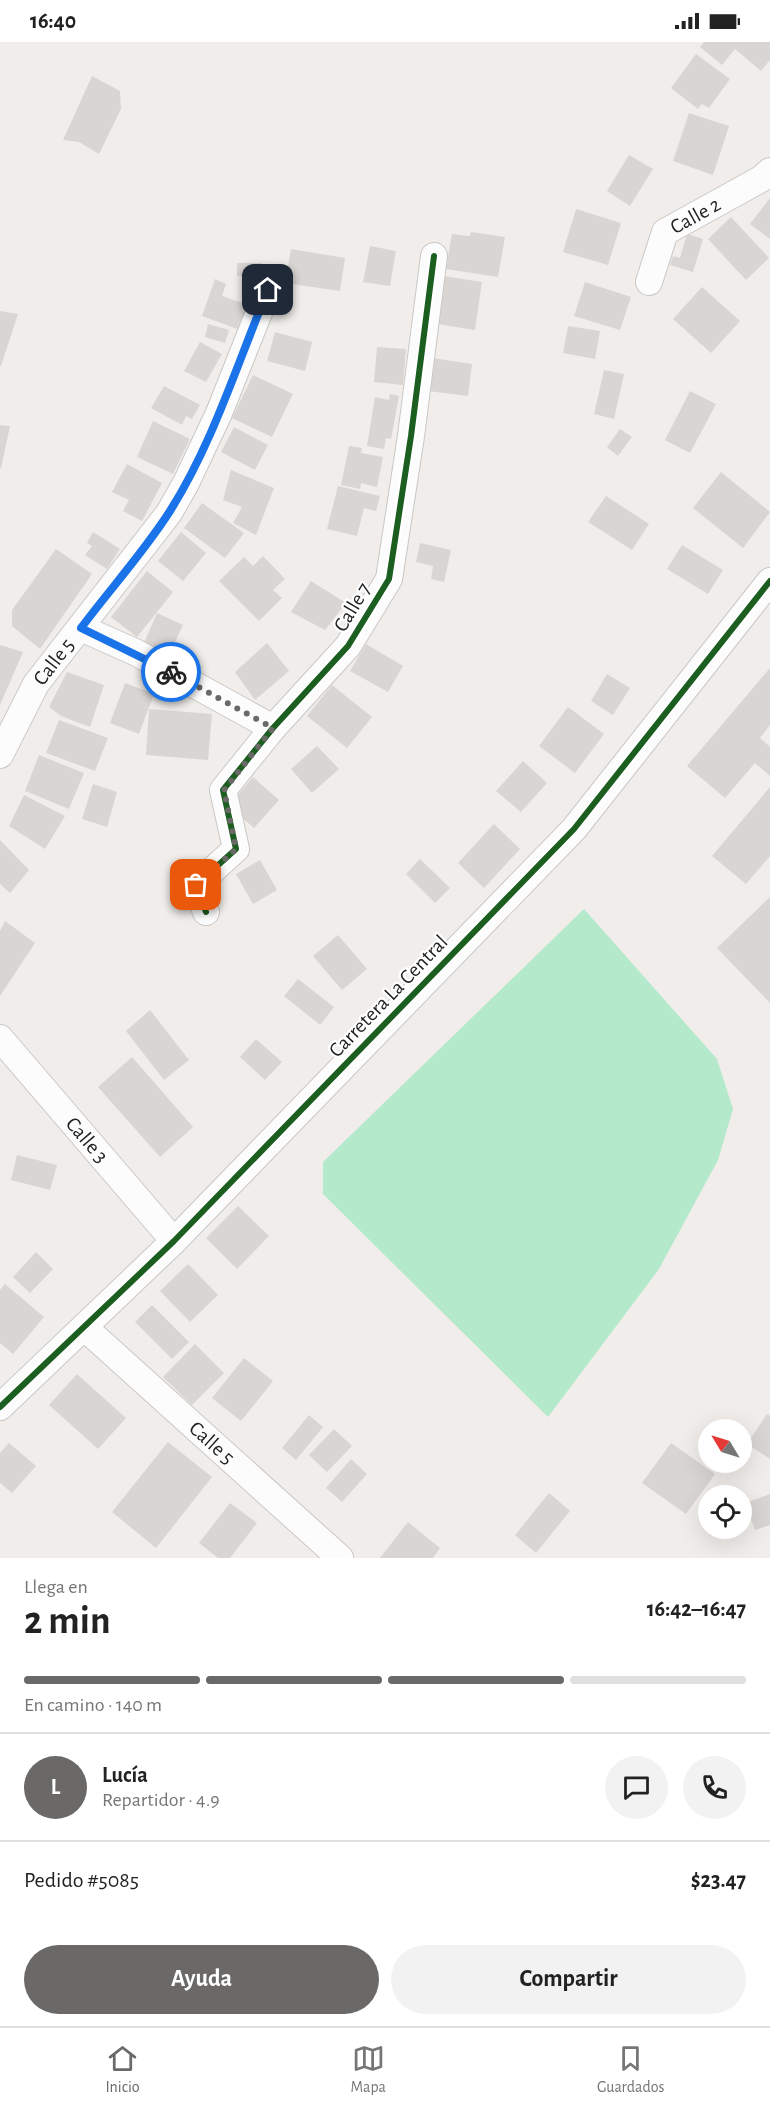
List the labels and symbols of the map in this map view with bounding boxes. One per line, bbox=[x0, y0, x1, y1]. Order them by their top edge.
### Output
street label: Calle 2 bbox=[667, 194, 724, 238]
pin bbox=[242, 264, 293, 315]
street label: Calle 7 bbox=[330, 579, 375, 635]
street label: Calle 5 bbox=[29, 635, 78, 689]
courier bbox=[141, 642, 201, 702]
pin bbox=[170, 859, 221, 910]
street label: Carretera La Central bbox=[325, 931, 452, 1061]
street label: Calle 3 bbox=[62, 1113, 112, 1167]
street label: Calle 5 bbox=[185, 1417, 238, 1468]
north arrow bbox=[698, 1419, 752, 1473]

